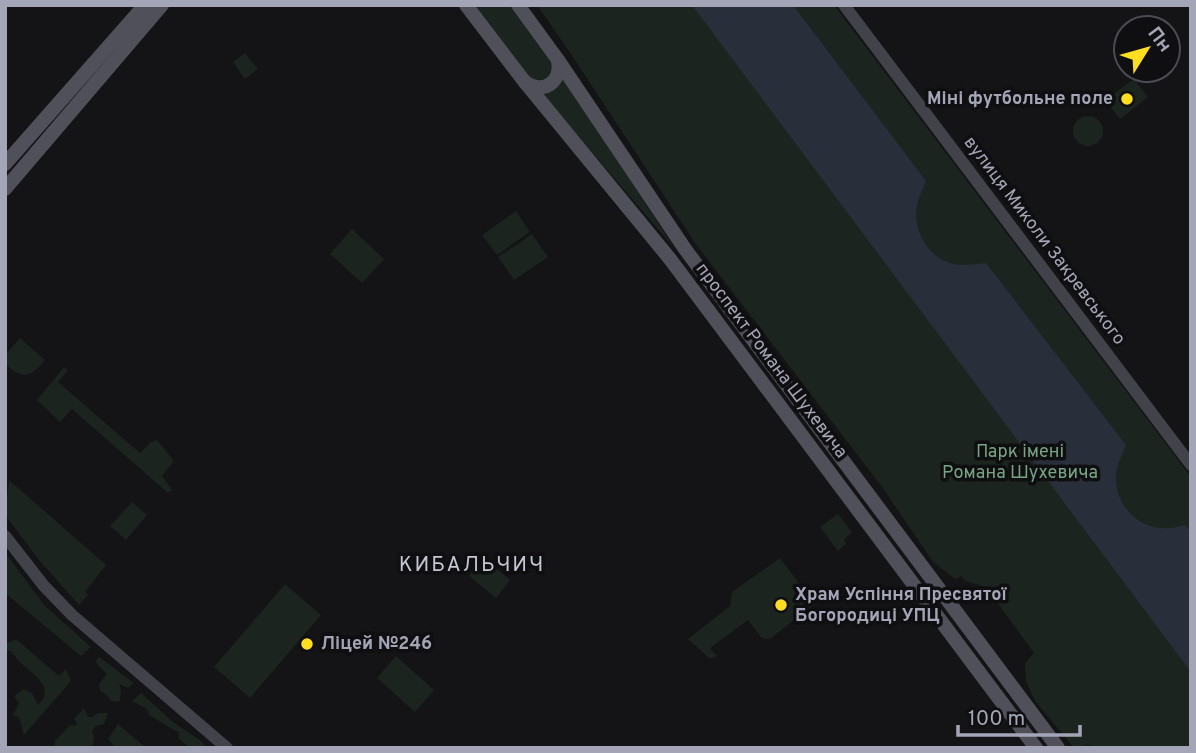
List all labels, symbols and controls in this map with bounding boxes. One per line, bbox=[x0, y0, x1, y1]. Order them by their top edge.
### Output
north arrow bbox=[1112, 14, 1182, 84]
text: Пн bbox=[1142, 23, 1176, 57]
place label: Міні футбольне поле bbox=[927, 88, 1113, 111]
marker: Міні футбольне поле bbox=[1119, 91, 1135, 107]
street label: вулиця Миколи Закревського bbox=[958, 132, 1130, 350]
street label: проспект Романа Шухевича bbox=[690, 259, 852, 463]
park label: Парк імені Романа Шухевича bbox=[942, 441, 1098, 485]
district label: КИБАЛЬЧИЧ bbox=[399, 552, 545, 579]
place label: Храм Успіння Пресвятої Богородиці УПЦ bbox=[795, 584, 1008, 628]
marker: Храм Успіння Пресвятої Богородиці УПЦ bbox=[773, 597, 789, 613]
place label: Ліцей №246 bbox=[321, 633, 432, 656]
marker: Ліцей №246 bbox=[299, 636, 315, 652]
scale bar bbox=[958, 694, 1080, 738]
text: 100 m bbox=[968, 706, 1025, 733]

